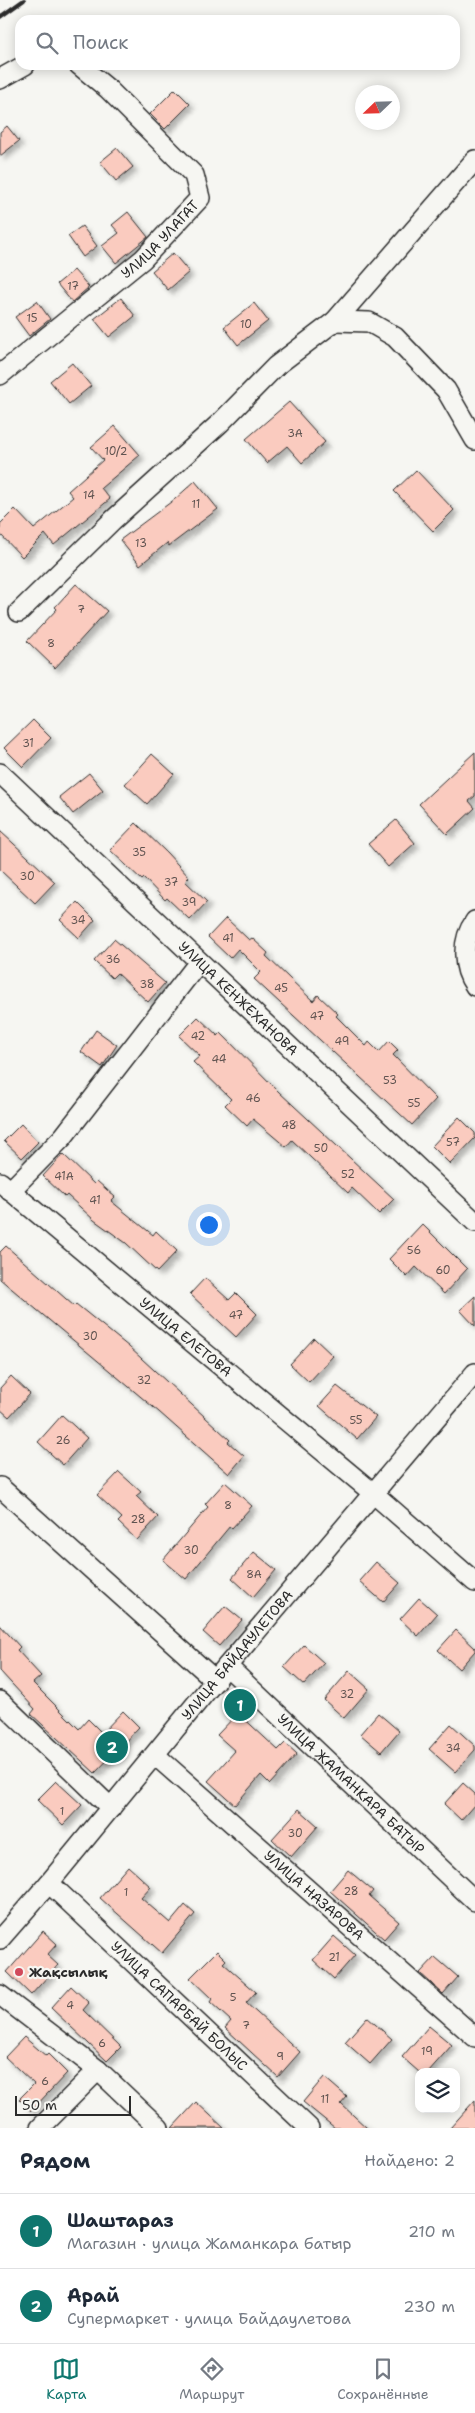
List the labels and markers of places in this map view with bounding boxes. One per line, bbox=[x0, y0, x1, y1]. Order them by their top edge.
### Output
pin: 1 bbox=[224, 1686, 256, 1724]
pin: 2 bbox=[96, 1728, 128, 1766]
place label: Жақсылық bbox=[29, 1963, 108, 1981]
marker: Жақсылық bbox=[13, 1966, 25, 1978]

